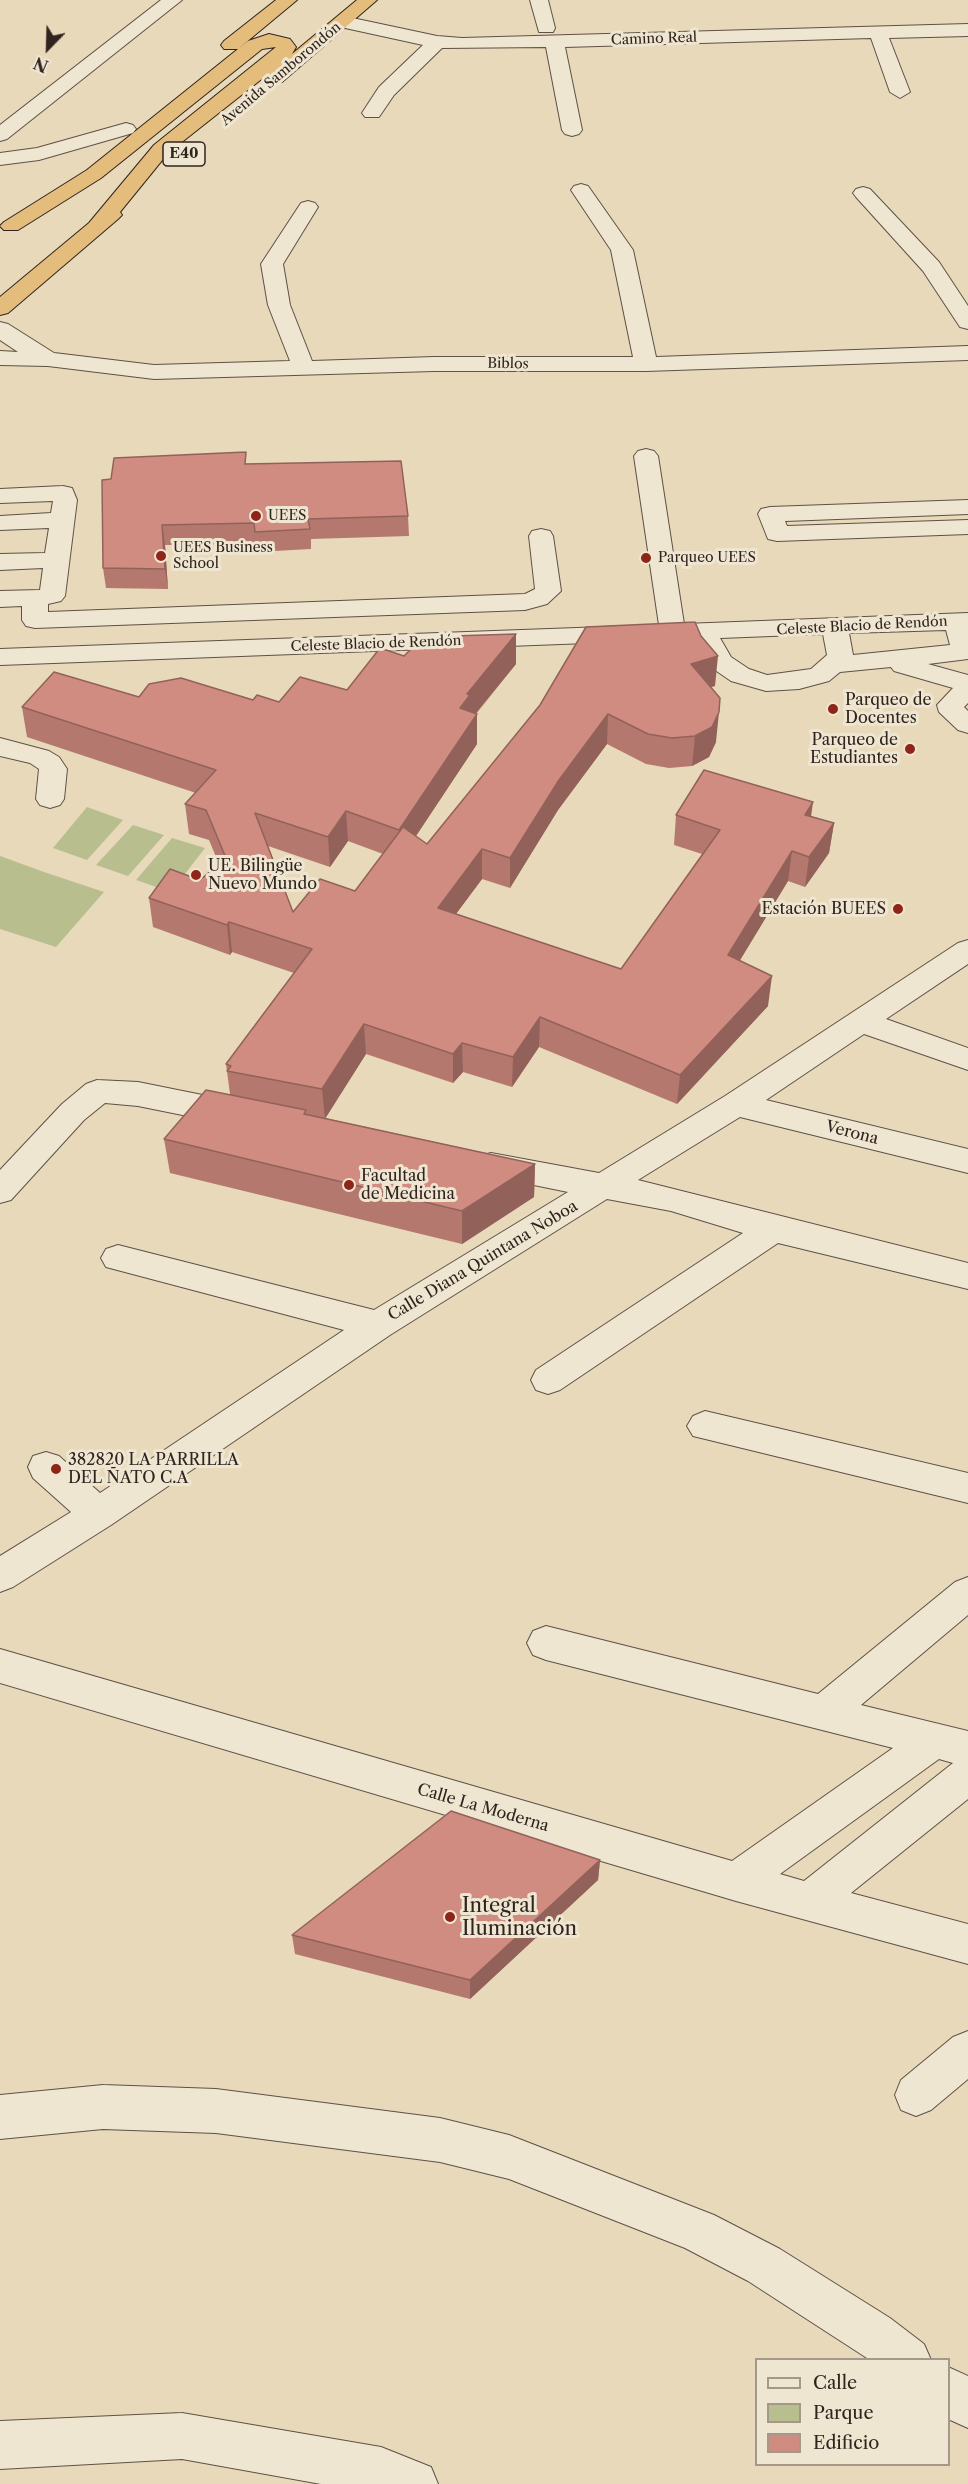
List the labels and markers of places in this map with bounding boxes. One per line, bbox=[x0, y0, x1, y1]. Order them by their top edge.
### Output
place label: UEES bbox=[268, 508, 306, 524]
marker: UEES bbox=[249, 509, 263, 523]
place label: UEES Business School bbox=[173, 540, 273, 572]
marker: UEES Business School bbox=[154, 549, 168, 563]
place label: Parqueo UEES bbox=[658, 550, 756, 566]
marker: Parqueo UEES bbox=[639, 551, 653, 565]
place label: Parqueo de Docentes bbox=[845, 690, 932, 728]
marker: Parqueo de Docentes bbox=[826, 702, 840, 716]
place label: Parqueo de Estudiantes bbox=[810, 730, 898, 768]
marker: Parqueo de Estudiantes bbox=[903, 742, 917, 756]
place label: UE. Bilingüe Nuevo Mundo bbox=[208, 856, 317, 894]
marker: UE. Bilingüe Nuevo Mundo bbox=[189, 868, 203, 882]
place label: Estación BUEES bbox=[762, 899, 886, 919]
marker: Estación BUEES bbox=[891, 902, 905, 916]
place label: Facultad de Medicina bbox=[361, 1166, 455, 1204]
marker: Facultad de Medicina bbox=[342, 1178, 356, 1192]
place label: 382820 LA PARRILLA DEL ÑATO C.A bbox=[68, 1450, 239, 1488]
marker: 382820 LA PARRILLA DEL ÑATO C.A bbox=[49, 1462, 63, 1476]
place label: Integral Iluminación bbox=[462, 1894, 577, 1941]
marker: Integral Iluminación bbox=[443, 1910, 457, 1924]

